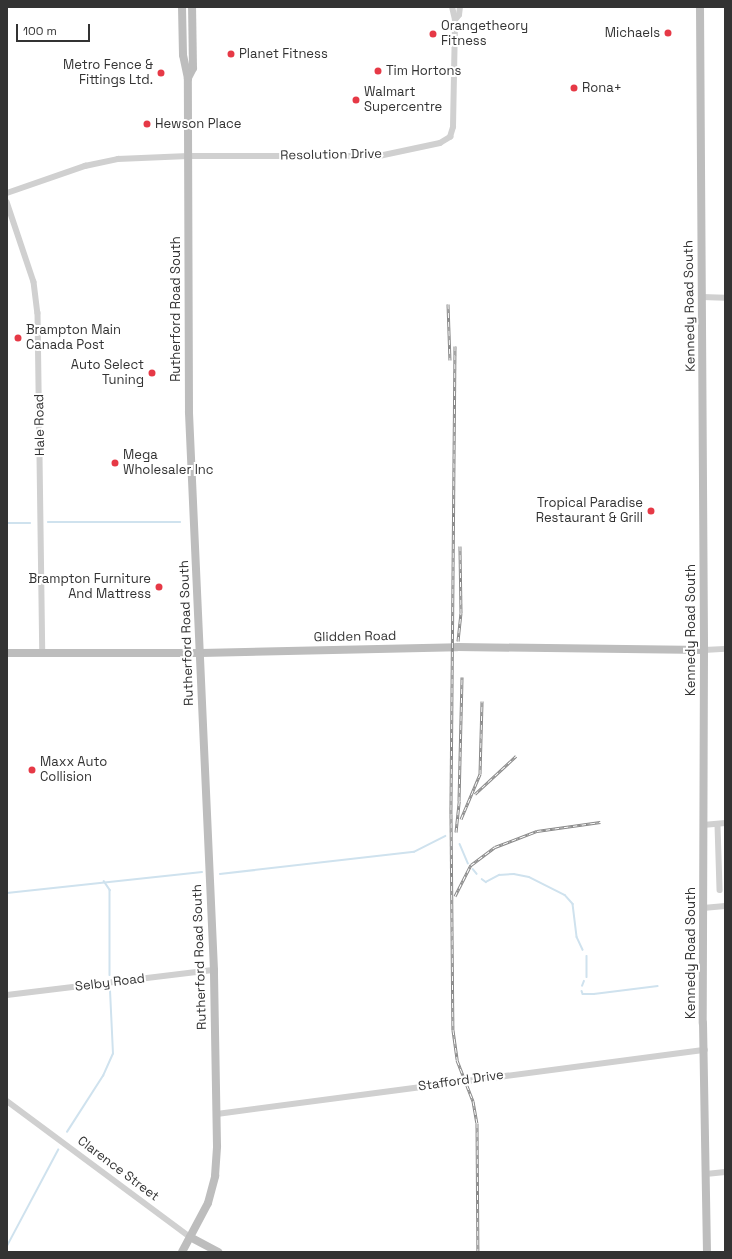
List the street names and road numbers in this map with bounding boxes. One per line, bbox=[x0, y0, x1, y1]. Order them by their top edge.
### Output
street label: Resolution Drive bbox=[280, 146, 382, 164]
street label: Rutherford Road South bbox=[168, 236, 184, 382]
street label: Kennedy Road South bbox=[681, 240, 699, 372]
street label: Hale Road bbox=[32, 394, 48, 456]
street label: Rutherford Road South bbox=[177, 560, 197, 706]
street label: Kennedy Road South bbox=[683, 564, 699, 696]
street label: Glidden Road bbox=[314, 628, 396, 646]
street label: Rutherford Road South bbox=[190, 884, 210, 1030]
street label: Kennedy Road South bbox=[683, 887, 699, 1019]
street label: Selby Road bbox=[74, 971, 146, 995]
street label: Stafford Drive bbox=[417, 1067, 505, 1095]
street label: Clarence Street bbox=[74, 1133, 162, 1205]

